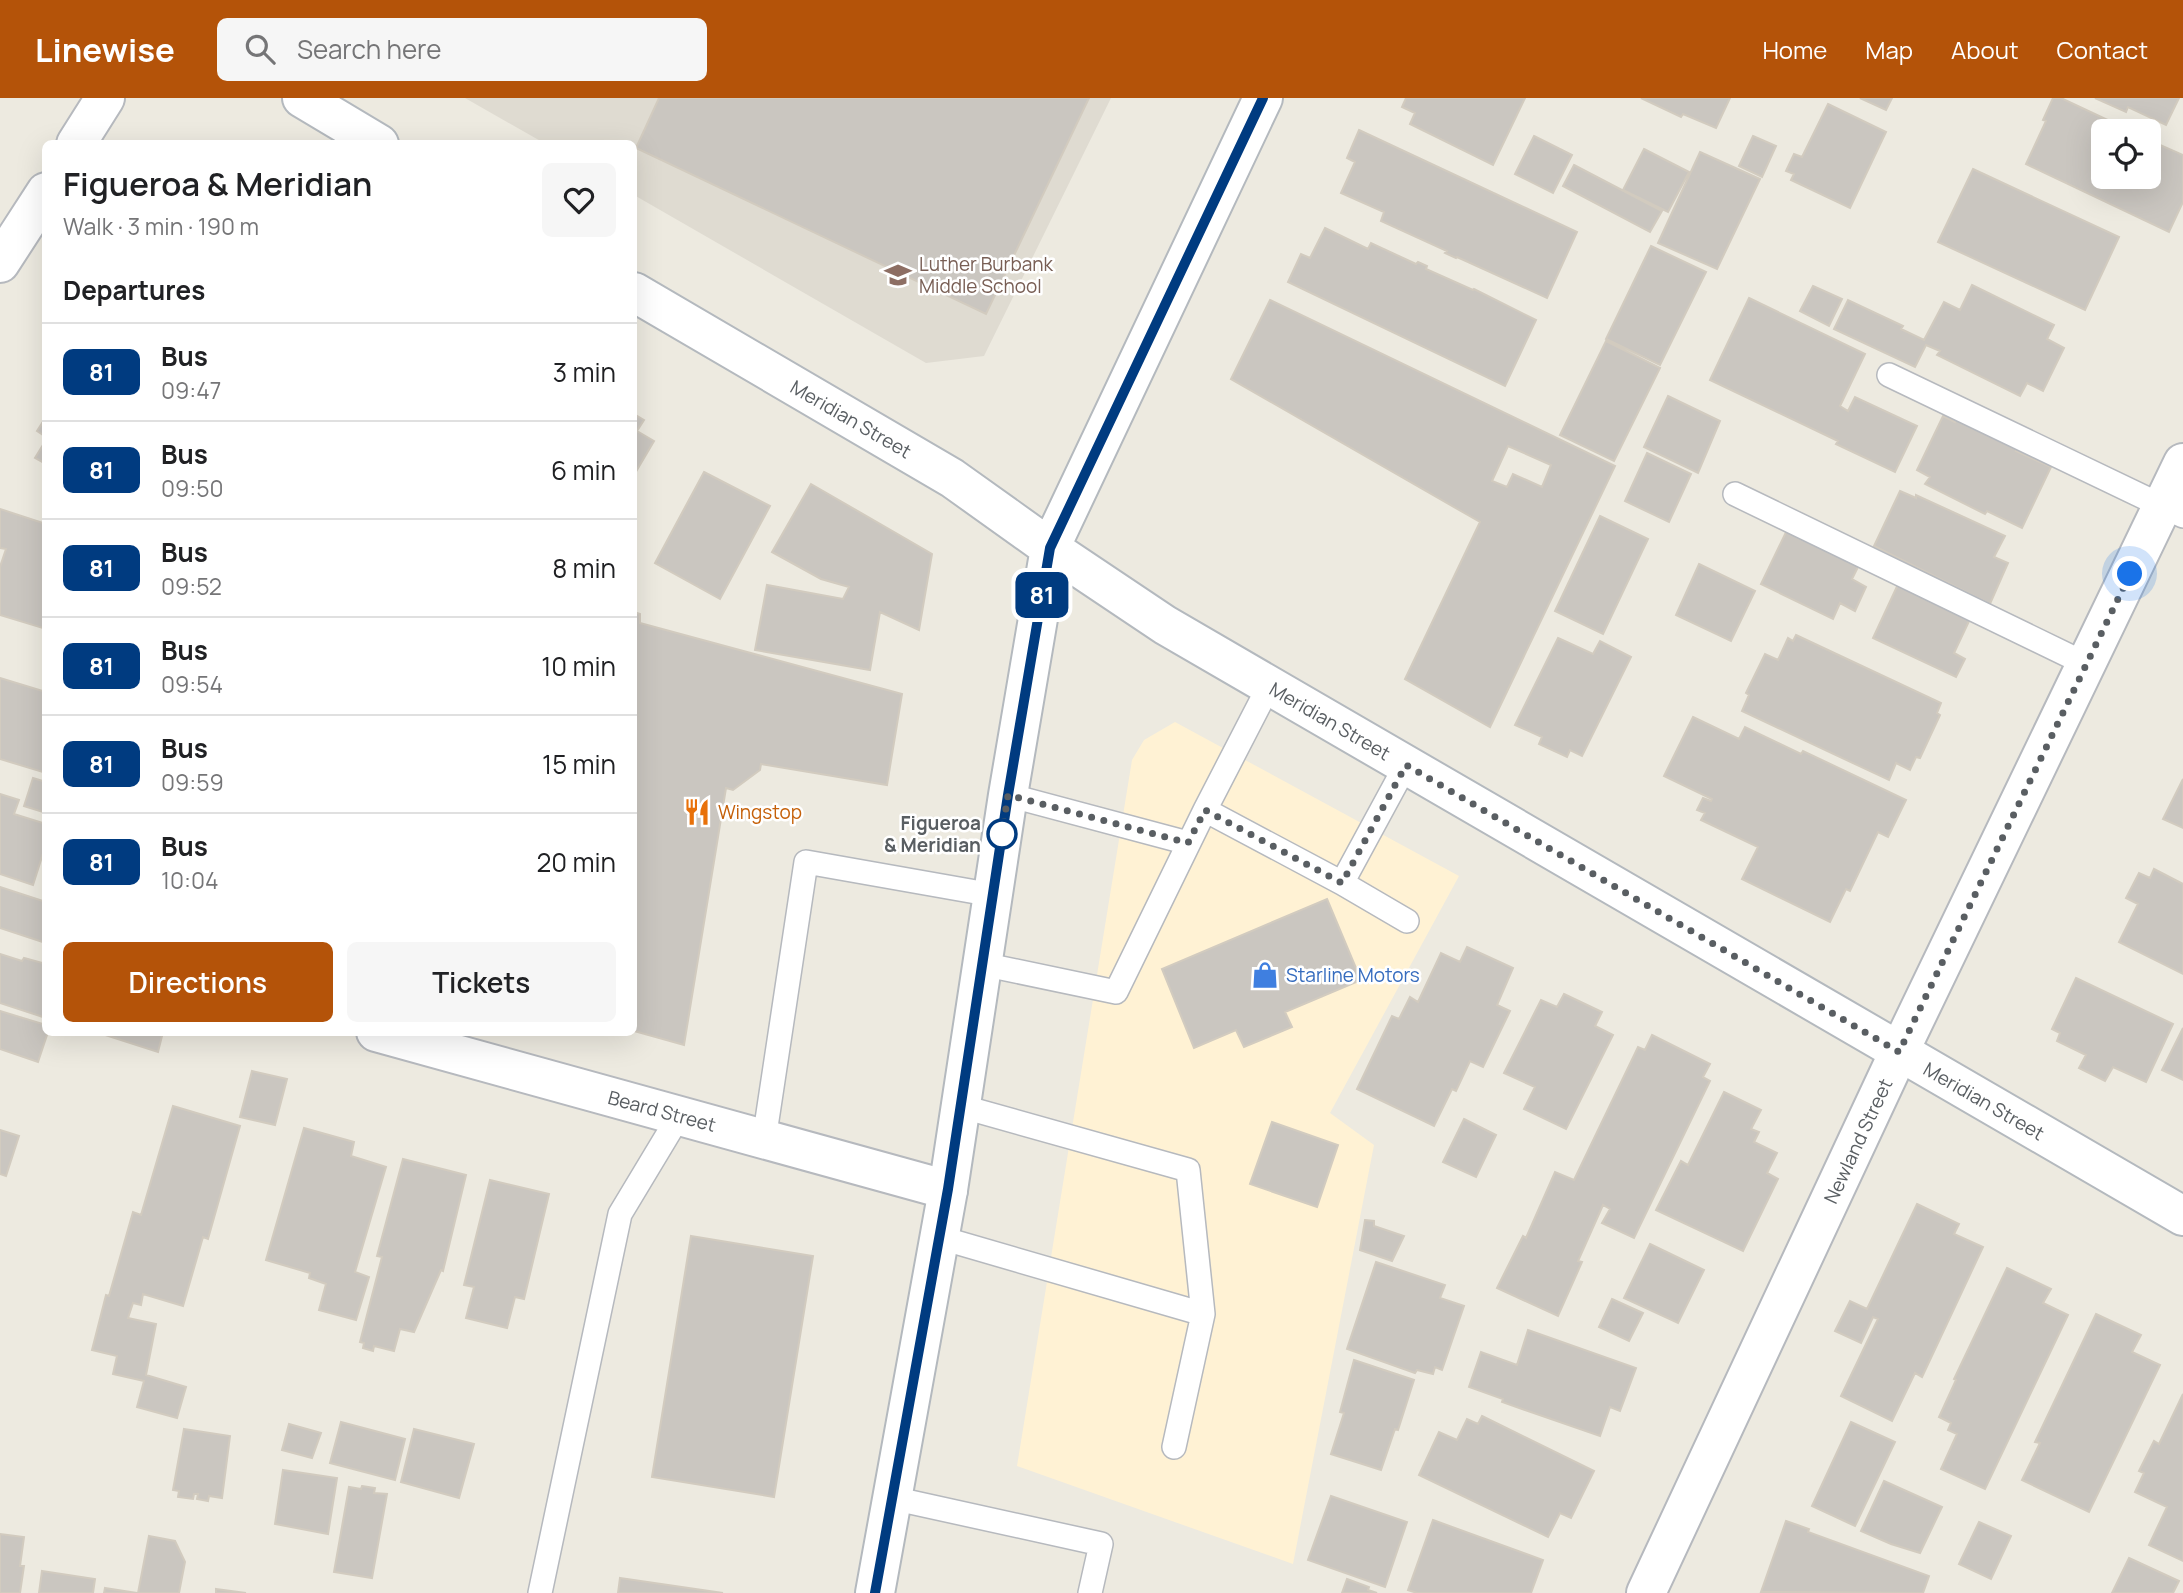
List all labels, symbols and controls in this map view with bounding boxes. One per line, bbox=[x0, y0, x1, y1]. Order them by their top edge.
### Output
search box bbox=[217, 18, 707, 81]
text: Linewise bbox=[35, 27, 175, 72]
icon: search bbox=[241, 30, 279, 68]
text: Search here bbox=[297, 31, 441, 67]
text: Home bbox=[1762, 33, 1827, 66]
text: Map bbox=[1865, 33, 1913, 66]
text: About bbox=[1951, 33, 2019, 66]
text: Contact bbox=[2057, 33, 2148, 66]
map controls bbox=[2091, 119, 2161, 189]
button: locate bbox=[2091, 119, 2161, 189]
text: Figueroa & Meridian bbox=[63, 161, 372, 206]
button: heart bbox=[542, 163, 616, 237]
text: Walk · 3 min · 190 m bbox=[63, 210, 259, 242]
place label: Luther Burbank Middle School bbox=[919, 251, 1054, 299]
school or university icon: Luther Burbank Middle School bbox=[883, 260, 913, 290]
text: Departures bbox=[63, 272, 205, 308]
text: Bus bbox=[161, 338, 208, 374]
text: 3 min bbox=[553, 354, 616, 390]
text: 81 bbox=[89, 355, 114, 388]
text: 09:47 bbox=[161, 374, 221, 406]
street label: Meridian Street bbox=[786, 374, 916, 464]
text: Bus bbox=[161, 436, 208, 472]
text: 6 min bbox=[551, 452, 616, 488]
text: 81 bbox=[89, 453, 114, 486]
text: 09:50 bbox=[161, 472, 224, 504]
text: Bus bbox=[161, 534, 208, 570]
text: 8 min bbox=[552, 550, 616, 586]
text: 81 bbox=[89, 551, 114, 584]
your location bbox=[2112, 556, 2147, 591]
text: 09:52 bbox=[161, 570, 222, 602]
line badge: 81 bbox=[1010, 572, 1074, 618]
text: 81 bbox=[1029, 578, 1055, 611]
text: Bus bbox=[161, 632, 208, 668]
text: 10 min bbox=[541, 648, 616, 684]
text: 81 bbox=[89, 649, 114, 682]
text: 09:54 bbox=[161, 668, 223, 700]
street label: Meridian Street bbox=[1265, 676, 1395, 766]
text: Bus bbox=[161, 730, 208, 766]
text: 15 min bbox=[542, 746, 616, 782]
text: 81 bbox=[89, 747, 114, 780]
text: 09:59 bbox=[161, 766, 224, 798]
restaurant icon: Wingstop bbox=[682, 797, 712, 827]
place label: Wingstop bbox=[718, 799, 802, 825]
place label: Figueroa & Meridian bbox=[884, 810, 981, 858]
marker: Figueroa & Meridian bbox=[987, 819, 1017, 849]
text: Bus bbox=[161, 828, 208, 864]
text: 20 min bbox=[537, 844, 616, 880]
text: 81 bbox=[89, 845, 114, 878]
text: 10:04 bbox=[161, 864, 218, 896]
button: Directions bbox=[63, 942, 333, 1022]
button: Tickets bbox=[347, 942, 616, 1022]
shop icon: Starline Motors bbox=[1250, 960, 1280, 990]
place label: Starline Motors bbox=[1286, 962, 1420, 988]
street label: Meridian Street bbox=[1919, 1056, 2049, 1146]
street label: Newland Street bbox=[1818, 1074, 1898, 1208]
street label: Beard Street bbox=[605, 1084, 719, 1138]

